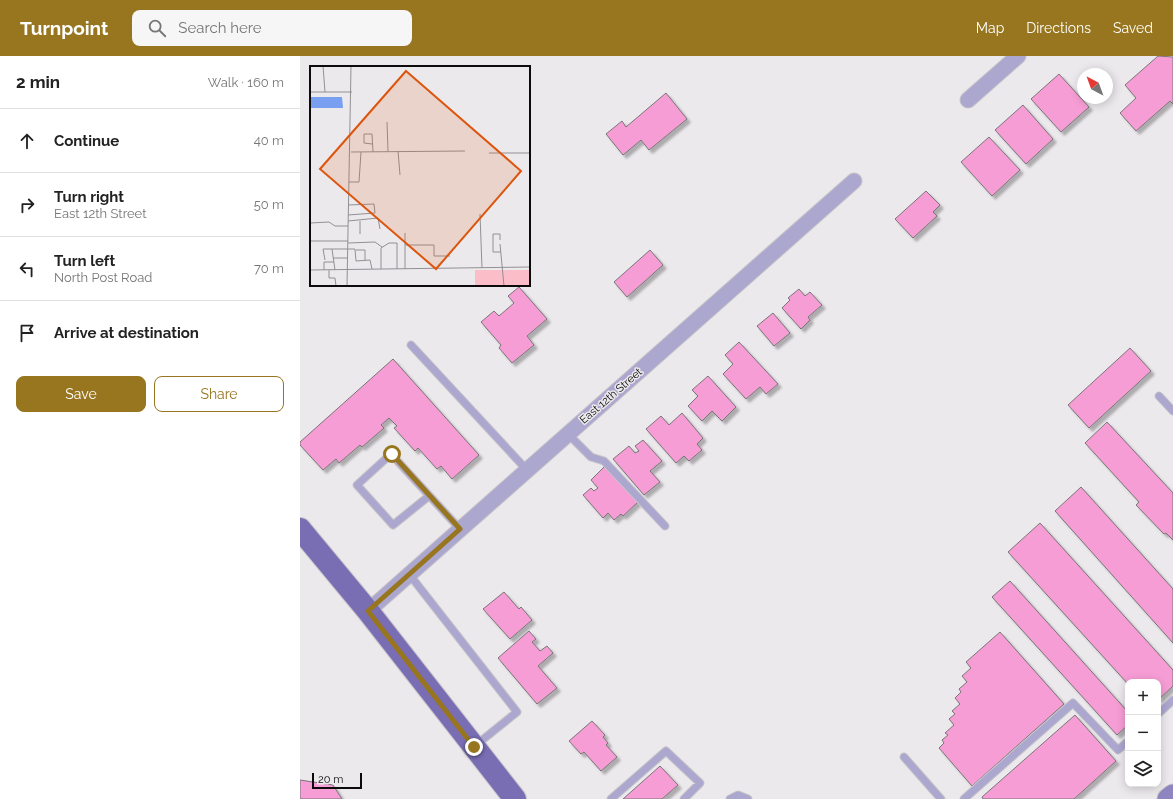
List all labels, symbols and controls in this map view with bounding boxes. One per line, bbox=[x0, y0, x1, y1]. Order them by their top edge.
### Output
search box bbox=[132, 10, 412, 46]
text: Turnpoint bbox=[20, 17, 108, 39]
icon: search bbox=[146, 17, 168, 39]
text: Search here bbox=[178, 19, 262, 37]
text: Map bbox=[976, 20, 1004, 36]
text: Directions bbox=[1026, 20, 1091, 36]
text: Saved bbox=[1113, 20, 1153, 36]
inset map bbox=[310, 66, 530, 286]
north arrow bbox=[1077, 68, 1113, 104]
text: 2 min bbox=[16, 72, 60, 92]
text: Walk · 160 m bbox=[208, 75, 284, 90]
icon: ahead bbox=[16, 130, 38, 152]
text: Continue bbox=[54, 132, 119, 150]
text: 40 m bbox=[254, 133, 284, 148]
text: Turn right bbox=[54, 188, 124, 206]
icon: right bbox=[16, 194, 38, 216]
text: 50 m bbox=[254, 197, 284, 212]
text: East 12th Street bbox=[54, 206, 147, 221]
text: Turn left bbox=[54, 252, 115, 270]
icon: left bbox=[16, 258, 38, 280]
text: 70 m bbox=[254, 261, 284, 276]
text: North Post Road bbox=[54, 270, 152, 285]
icon: arrive bbox=[16, 322, 38, 344]
text: Arrive at destination bbox=[54, 324, 199, 342]
street label: East 12th Street bbox=[577, 365, 645, 427]
button: Save bbox=[16, 376, 146, 412]
button: Share bbox=[154, 376, 284, 412]
route start bbox=[383, 445, 401, 463]
map controls bbox=[1125, 679, 1161, 787]
button: + bbox=[1125, 679, 1161, 715]
button: − bbox=[1125, 715, 1161, 751]
route end bbox=[465, 738, 483, 756]
button: layers bbox=[1125, 751, 1161, 787]
scale bar bbox=[312, 771, 362, 790]
text: 20 m bbox=[318, 773, 343, 786]

